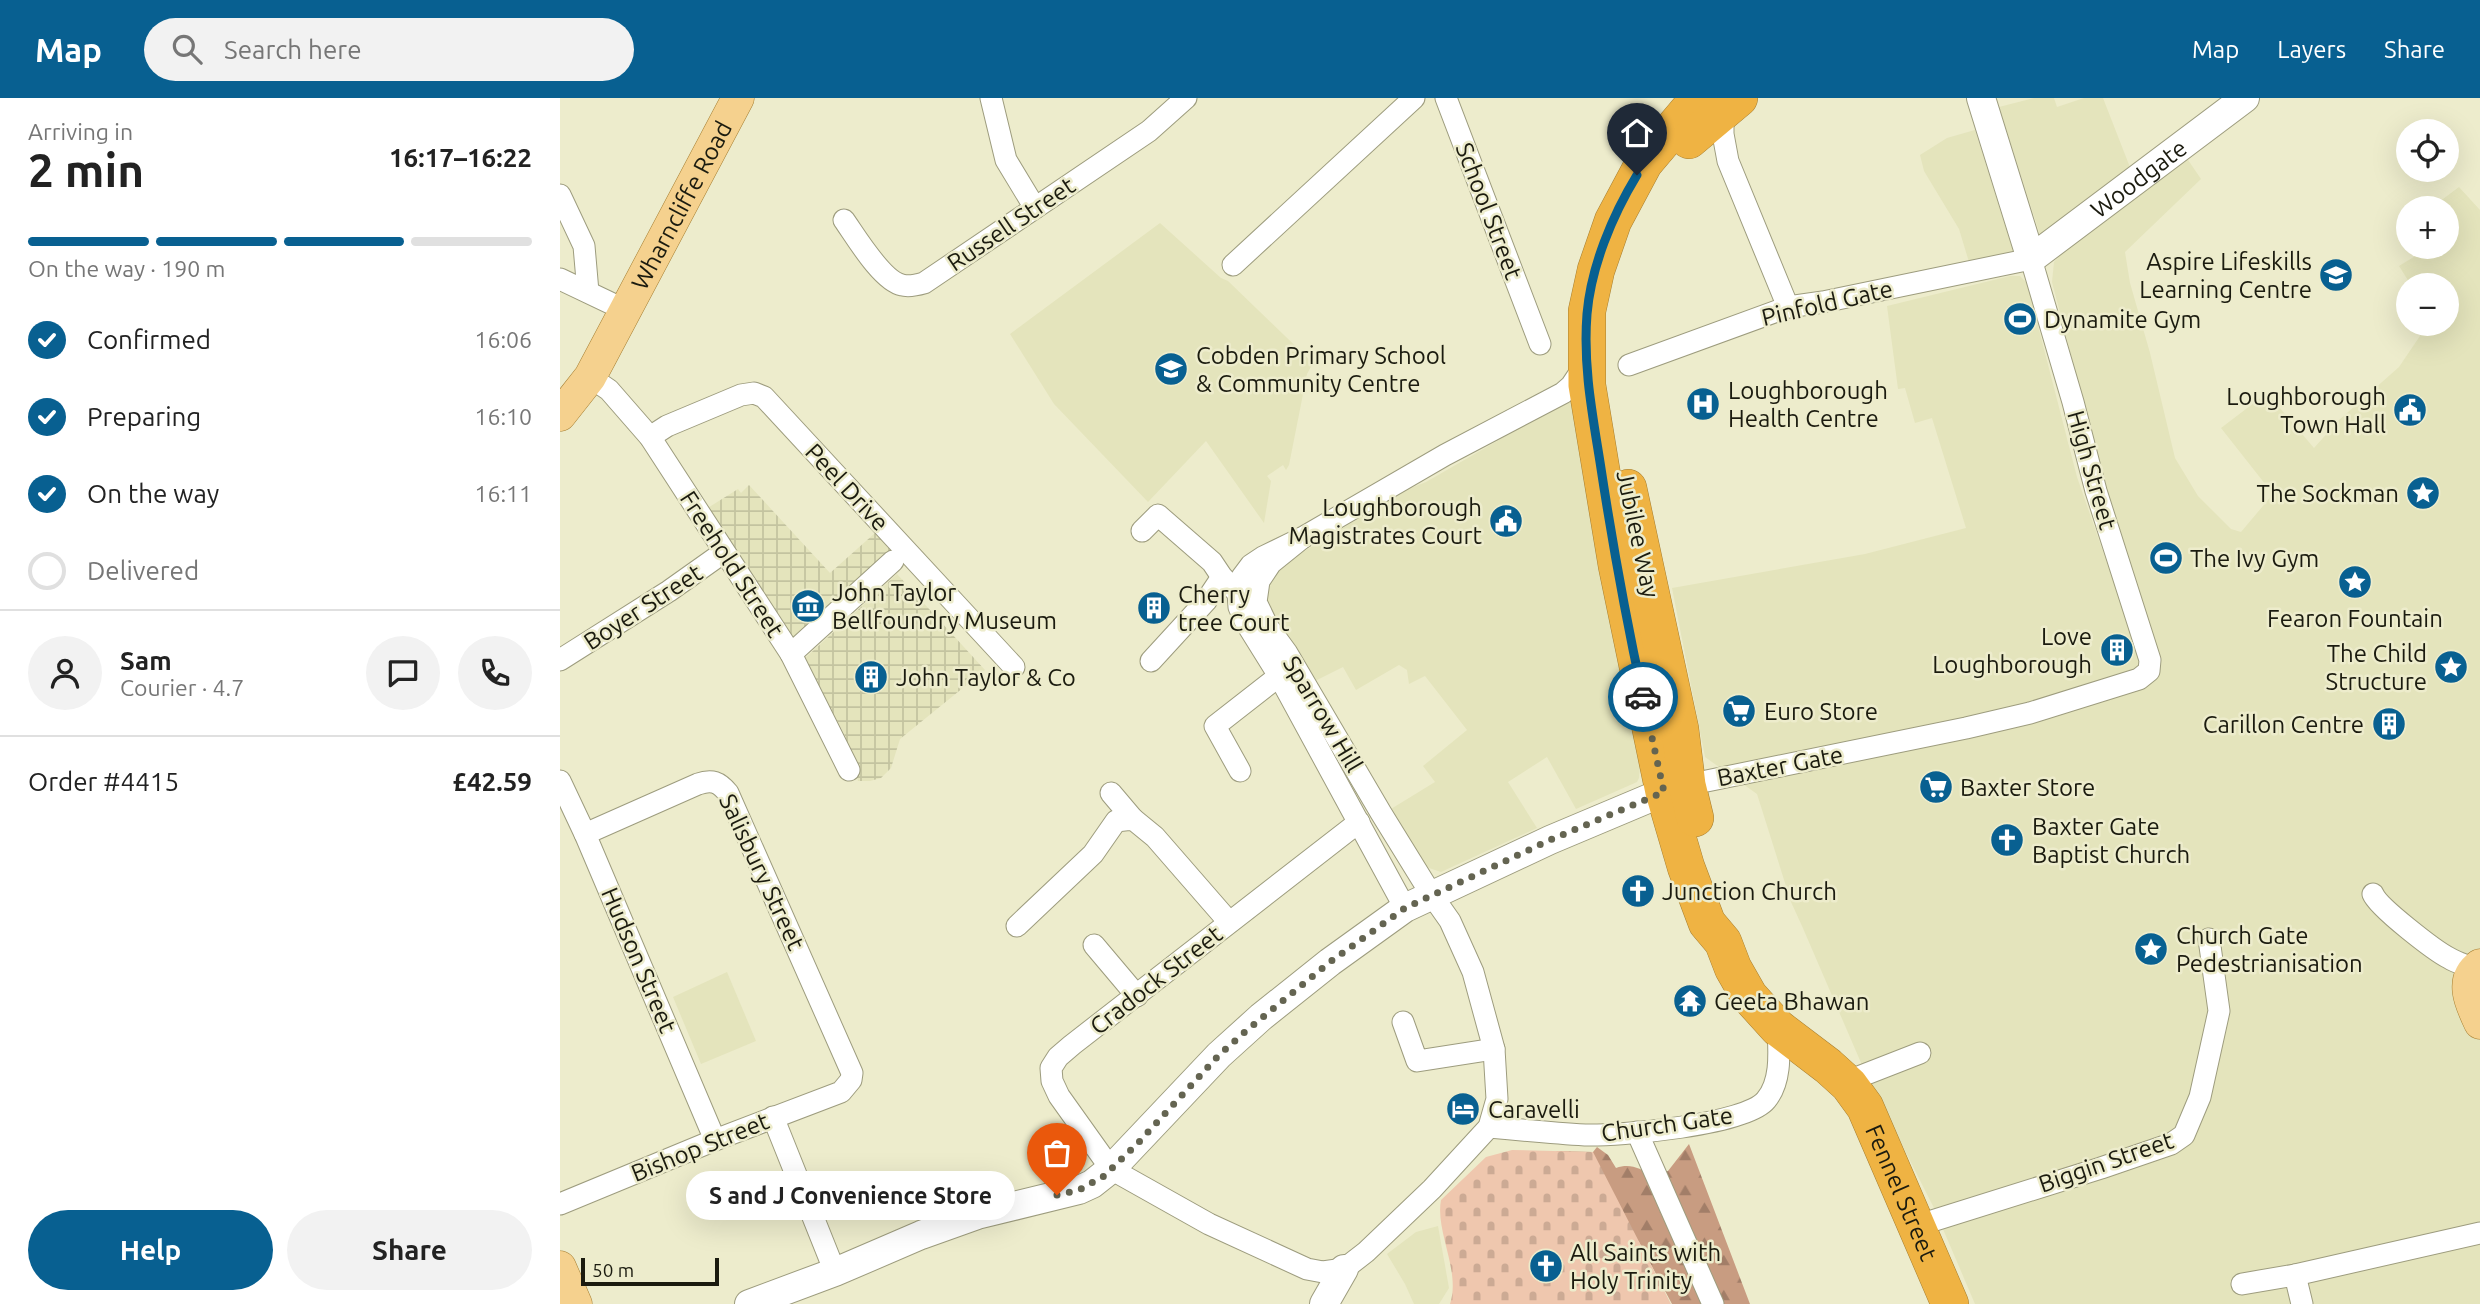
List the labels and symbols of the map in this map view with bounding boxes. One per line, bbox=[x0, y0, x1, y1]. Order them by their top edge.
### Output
pin bbox=[1607, 103, 1667, 175]
street label: Wharncliffe Road bbox=[626, 116, 737, 294]
street label: Woodgate bbox=[2085, 134, 2192, 223]
street label: School Street bbox=[1451, 139, 1528, 284]
street label: Russell Street bbox=[942, 171, 1080, 277]
place label: Aspire Lifeskills Learning Centre bbox=[2139, 248, 2312, 303]
school or university icon: Aspire Lifeskills Learning Centre bbox=[2317, 256, 2355, 294]
street label: Pinfold Gate bbox=[1759, 275, 1895, 331]
sports icon: Dynamite Gym bbox=[2001, 300, 2039, 338]
place label: Dynamite Gym bbox=[2044, 306, 2201, 333]
place label: Cobden Primary School & Community Centre bbox=[1196, 342, 1446, 397]
school or university icon: Cobden Primary School & Community Centre bbox=[1152, 350, 1190, 388]
place label: Loughborough Health Centre bbox=[1728, 377, 1888, 432]
place label: Loughborough Town Hall bbox=[2226, 383, 2386, 438]
hospital icon: Loughborough Health Centre bbox=[1684, 385, 1722, 423]
public building icon: Loughborough Town Hall bbox=[2391, 391, 2429, 429]
street label: High Street bbox=[2062, 407, 2122, 533]
street label: Peel Drive bbox=[800, 438, 894, 536]
street label: Jubilee Way bbox=[1611, 468, 1665, 600]
place icon: The Sockman bbox=[2404, 474, 2442, 512]
place label: The Sockman bbox=[2257, 480, 2399, 507]
street label: Freehold Street bbox=[675, 486, 789, 642]
place label: Loughborough Magistrates Court bbox=[1288, 494, 1483, 549]
public building icon: Loughborough Magistrates Court bbox=[1487, 502, 1525, 540]
sports icon: The Ivy Gym bbox=[2147, 539, 2185, 577]
place label: The Ivy Gym bbox=[2190, 545, 2319, 572]
street label: Boyer Street bbox=[579, 558, 708, 655]
place icon: Fearon Fountain bbox=[2336, 563, 2374, 601]
place label: John Taylor Bellfoundry Museum bbox=[832, 579, 1057, 634]
place label: Cherry tree Court bbox=[1178, 581, 1290, 636]
museum icon: John Taylor Bellfoundry Museum bbox=[789, 587, 827, 625]
building icon: Cherry tree Court bbox=[1135, 589, 1173, 627]
place label: Fearon Fountain bbox=[2267, 605, 2443, 632]
place label: Love Loughborough bbox=[1932, 623, 2092, 678]
building icon: Love Loughborough bbox=[2098, 631, 2136, 669]
place label: The Child Structure bbox=[2326, 640, 2427, 695]
place icon: The Child Structure bbox=[2432, 648, 2470, 686]
street label: Sparrow Hill bbox=[1278, 651, 1368, 777]
building icon: John Taylor & Co bbox=[852, 658, 890, 696]
courier bbox=[1608, 662, 1678, 732]
place label: John Taylor & Co bbox=[896, 664, 1076, 691]
supermarket icon: Euro Store bbox=[1720, 692, 1758, 730]
place label: Euro Store bbox=[1764, 698, 1878, 725]
building icon: Carillon Centre bbox=[2370, 705, 2408, 743]
place label: Carillon Centre bbox=[2203, 711, 2364, 738]
street label: Baxter Gate bbox=[1715, 741, 1845, 791]
supermarket icon: Baxter Store bbox=[1917, 768, 1955, 806]
place label: Baxter Store bbox=[1960, 774, 2095, 801]
street label: Salisbury Street bbox=[714, 790, 810, 955]
place label: Baxter Gate Baptist Church bbox=[2032, 813, 2190, 868]
church icon: Baxter Gate Baptist Church bbox=[1988, 821, 2026, 859]
church icon: Junction Church bbox=[1619, 872, 1657, 910]
place label: Junction Church bbox=[1662, 878, 1837, 905]
street label: Hudson Street bbox=[596, 883, 682, 1037]
street label: Cradock Street bbox=[1085, 920, 1228, 1040]
place label: Church Gate Pedestrianisation bbox=[2176, 922, 2363, 977]
place icon: Church Gate Pedestrianisation bbox=[2132, 930, 2170, 968]
temple icon: Geeta Bhawan bbox=[1671, 982, 1709, 1020]
place label: Geeta Bhawan bbox=[1714, 988, 1870, 1015]
hotel icon: Caravelli bbox=[1444, 1090, 1482, 1128]
place label: Caravelli bbox=[1488, 1096, 1580, 1123]
street label: Church Gate bbox=[1600, 1101, 1734, 1147]
street label: Bishop Street bbox=[627, 1107, 773, 1187]
street label: Fennel Street bbox=[1861, 1120, 1943, 1265]
pin bbox=[1027, 1123, 1087, 1195]
street label: Biggin Street bbox=[2035, 1126, 2177, 1198]
callout: S and J Convenience Store bbox=[686, 1170, 1015, 1220]
place label: All Saints with Holy Trinity bbox=[1570, 1239, 1721, 1294]
church icon: All Saints with Holy Trinity bbox=[1527, 1247, 1565, 1285]
scale bar bbox=[581, 1255, 719, 1287]

